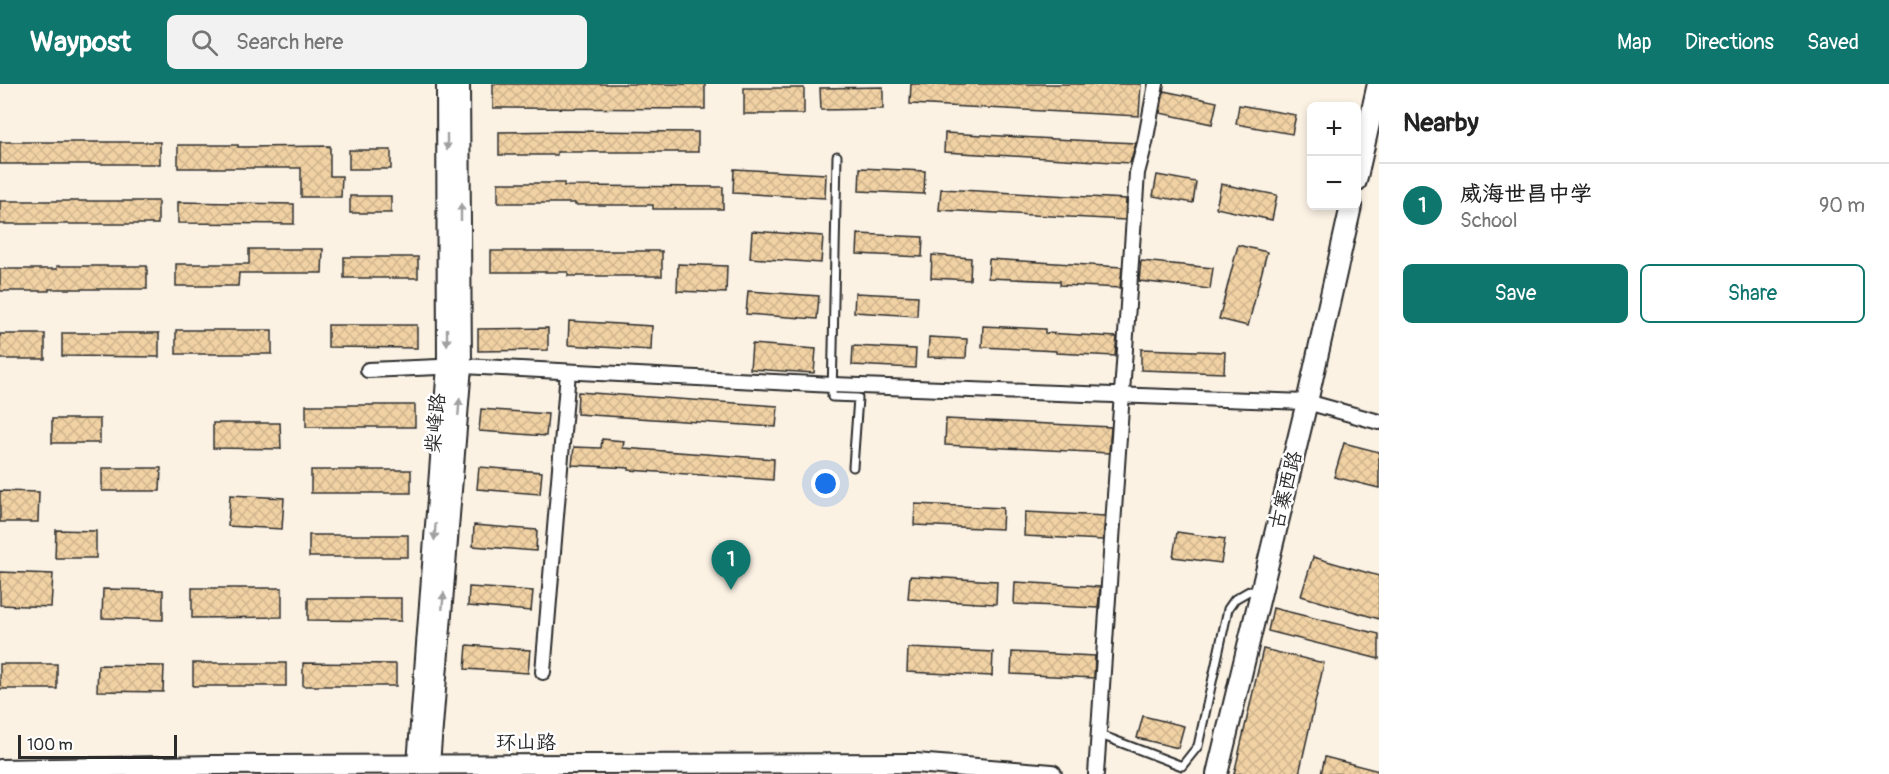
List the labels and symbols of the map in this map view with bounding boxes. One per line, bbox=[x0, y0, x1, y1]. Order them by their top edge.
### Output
one-way arrow bbox=[442, 133, 452, 152]
one-way arrow bbox=[456, 203, 466, 222]
one-way arrow bbox=[442, 328, 452, 347]
street label: 柴峰路 bbox=[420, 391, 451, 454]
one-way arrow bbox=[454, 397, 464, 416]
street label: 古寨西路 bbox=[1264, 447, 1308, 532]
your location bbox=[811, 469, 840, 498]
one-way arrow bbox=[430, 523, 440, 542]
pin: 1 bbox=[712, 540, 750, 590]
one-way arrow bbox=[438, 592, 448, 611]
street label: 环山路 bbox=[496, 730, 557, 755]
scale bar bbox=[18, 732, 177, 760]

